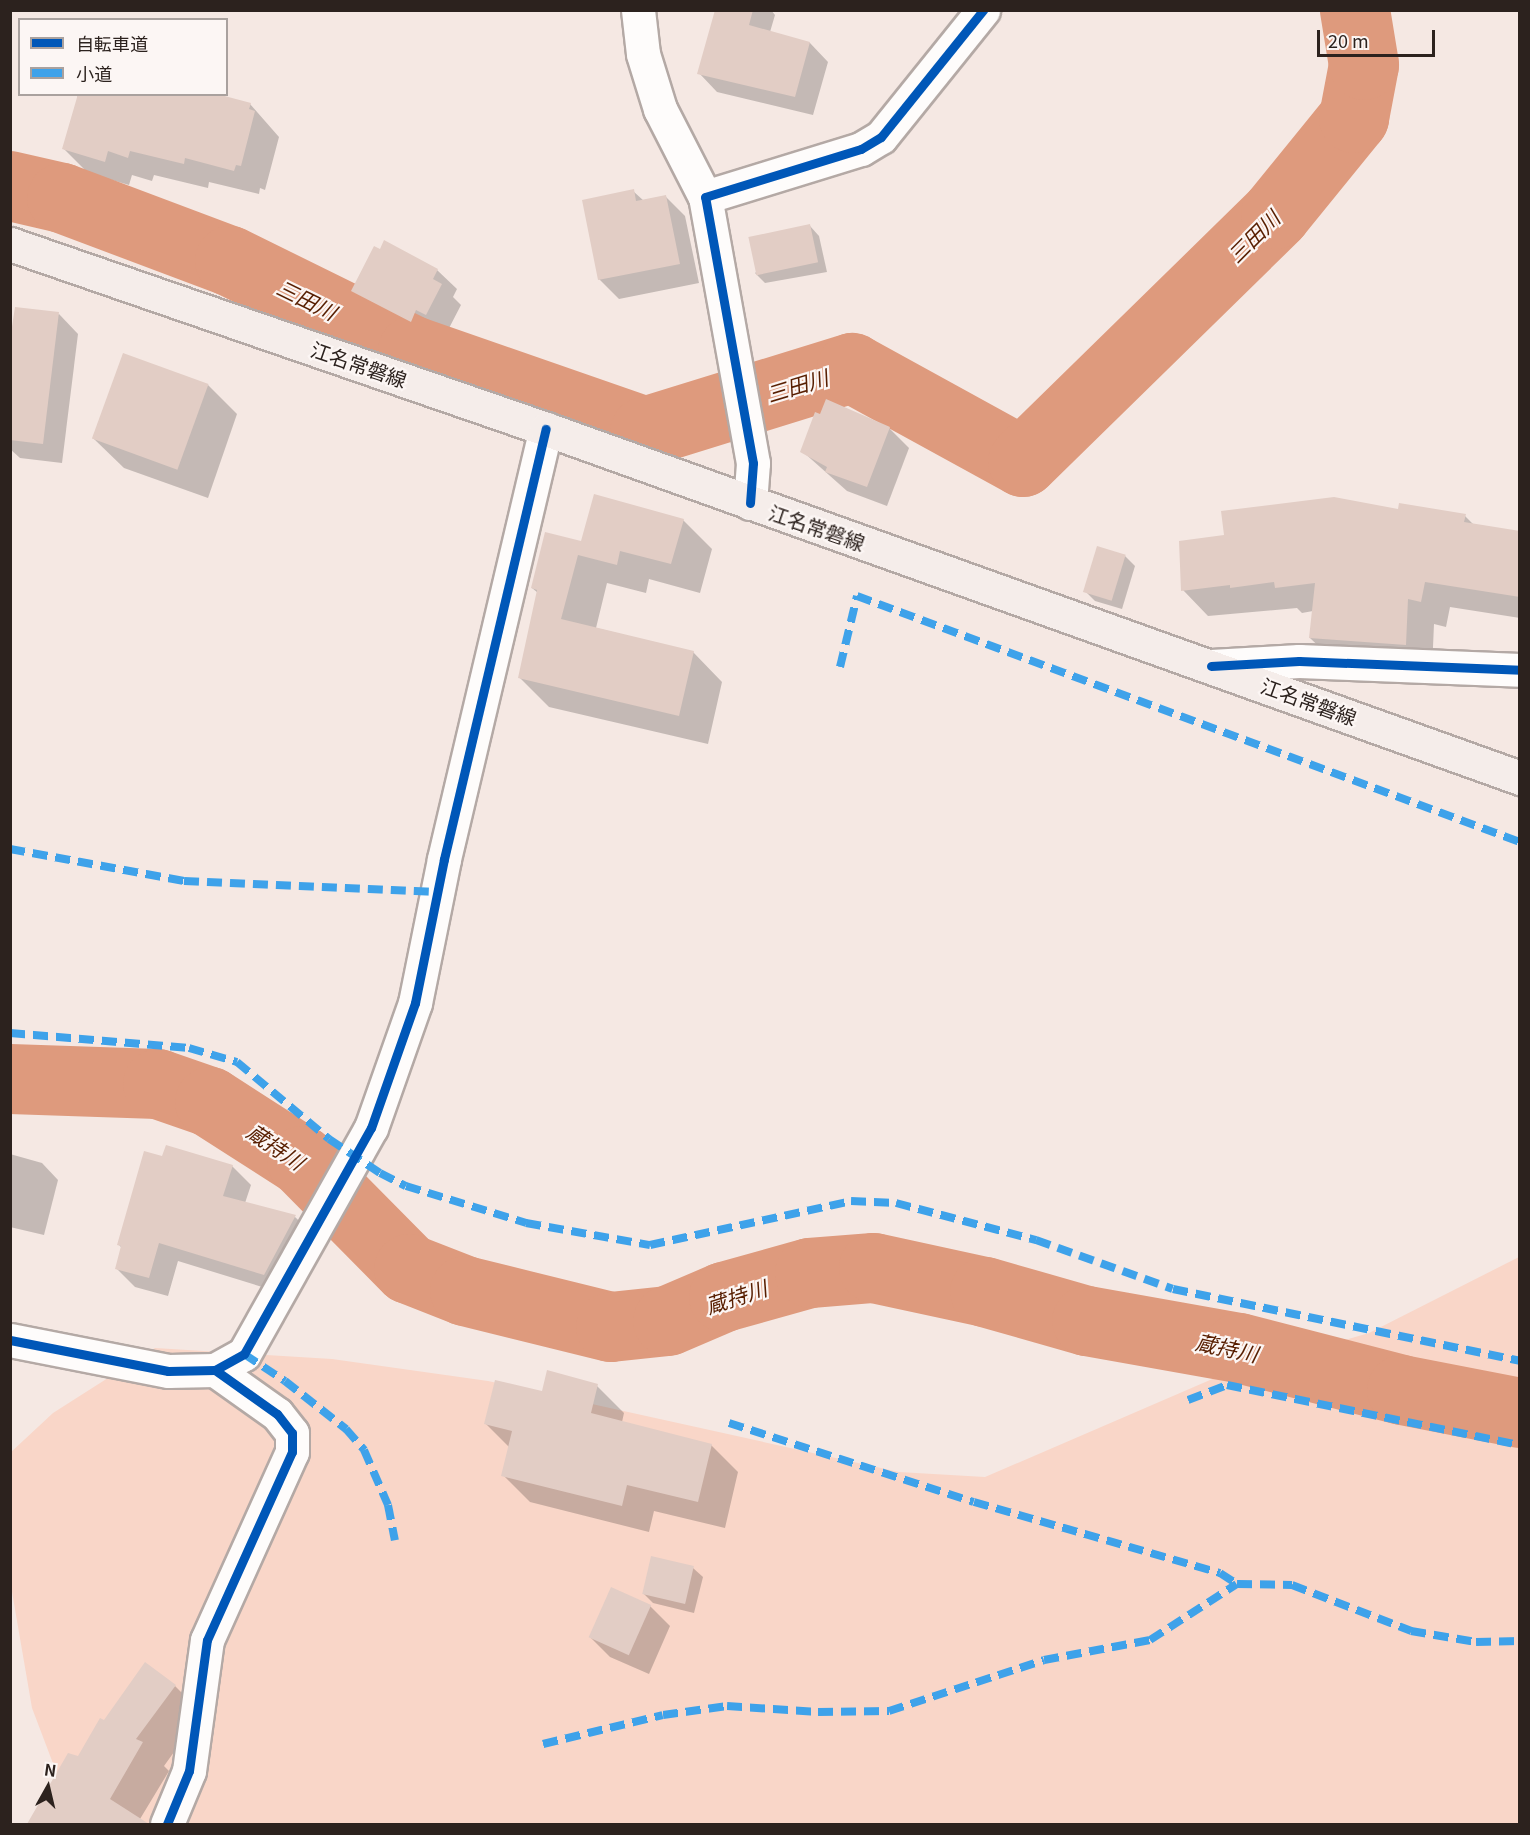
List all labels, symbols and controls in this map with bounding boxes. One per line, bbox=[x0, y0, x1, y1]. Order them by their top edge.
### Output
legend bbox=[18, 18, 228, 96]
scale bar bbox=[1320, 18, 1438, 56]
text: 20 m bbox=[1328, 27, 1369, 53]
text: 自転車道 bbox=[76, 30, 148, 56]
text: 小道 bbox=[76, 60, 112, 86]
water label: 三田川 bbox=[1222, 205, 1284, 267]
water label: 三田川 bbox=[273, 274, 341, 324]
street label: 江名常磐線 bbox=[308, 336, 410, 392]
water label: 三田川 bbox=[763, 364, 831, 406]
street label: 江名常磐線 bbox=[766, 499, 868, 555]
street label: 江名常磐線 bbox=[1258, 673, 1360, 729]
water label: 蔵持川 bbox=[243, 1118, 309, 1174]
water label: 蔵持川 bbox=[702, 1274, 770, 1318]
water label: 蔵持川 bbox=[1194, 1328, 1260, 1366]
text: N bbox=[43, 1756, 58, 1782]
north arrow bbox=[18, 1757, 78, 1817]

